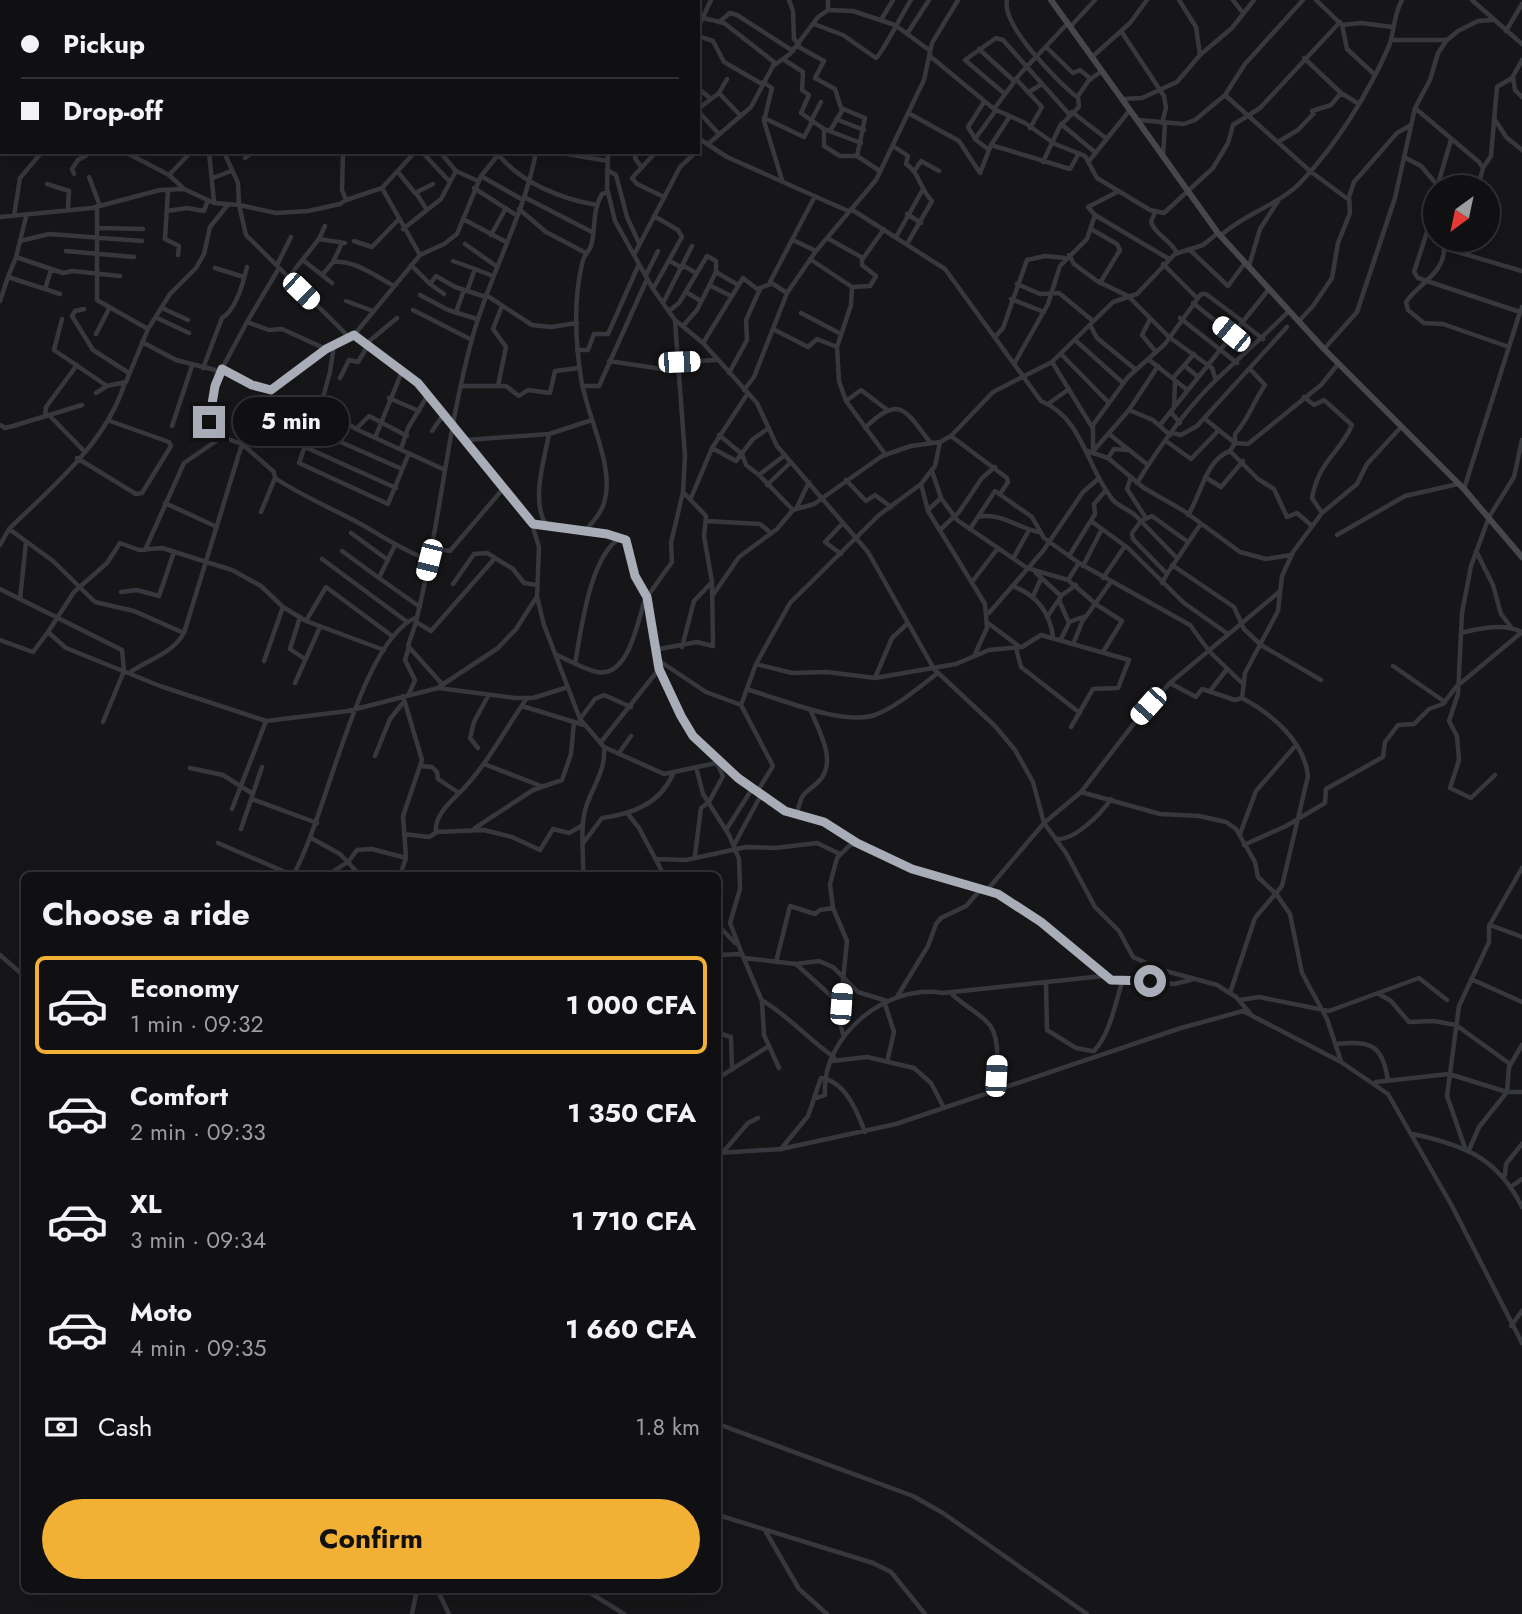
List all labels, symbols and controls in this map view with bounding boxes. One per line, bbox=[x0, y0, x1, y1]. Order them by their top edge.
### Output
text: Pickup bbox=[63, 25, 145, 63]
text: Drop-off bbox=[63, 92, 163, 130]
north arrow bbox=[1423, 175, 1500, 252]
map controls bbox=[1423, 175, 1500, 252]
car bbox=[279, 269, 324, 313]
car bbox=[1209, 313, 1254, 355]
car bbox=[658, 351, 701, 373]
callout: 5 min bbox=[234, 398, 349, 446]
text: 5 min bbox=[261, 404, 321, 438]
route end bbox=[193, 406, 225, 438]
car bbox=[414, 537, 445, 583]
car bbox=[1127, 683, 1170, 729]
text: Choose a ride bbox=[42, 891, 250, 937]
route start bbox=[1134, 965, 1166, 997]
text: Economy bbox=[130, 969, 239, 1007]
icon: car bbox=[46, 974, 109, 1037]
car bbox=[830, 982, 853, 1026]
text: 1 000 CFA bbox=[566, 986, 696, 1024]
text: 1 min · 09:32 bbox=[130, 1007, 264, 1041]
car bbox=[985, 1054, 1008, 1098]
text: Comfort bbox=[130, 1077, 228, 1115]
icon: car bbox=[46, 1082, 109, 1145]
text: 1 350 CFA bbox=[567, 1094, 696, 1132]
text: 2 min · 09:33 bbox=[130, 1115, 266, 1149]
text: XL bbox=[130, 1185, 162, 1223]
icon: car bbox=[46, 1190, 109, 1253]
text: 1 710 CFA bbox=[571, 1202, 696, 1240]
text: 3 min · 09:34 bbox=[130, 1223, 266, 1257]
text: Moto bbox=[130, 1293, 192, 1331]
icon: car bbox=[46, 1298, 109, 1361]
text: 1 660 CFA bbox=[565, 1310, 696, 1348]
text: 4 min · 09:35 bbox=[130, 1331, 266, 1365]
icon: cash bbox=[42, 1408, 80, 1446]
text: Cash bbox=[98, 1408, 152, 1446]
text: 1.8 km bbox=[635, 1410, 700, 1444]
button: Confirm bbox=[42, 1499, 700, 1579]

